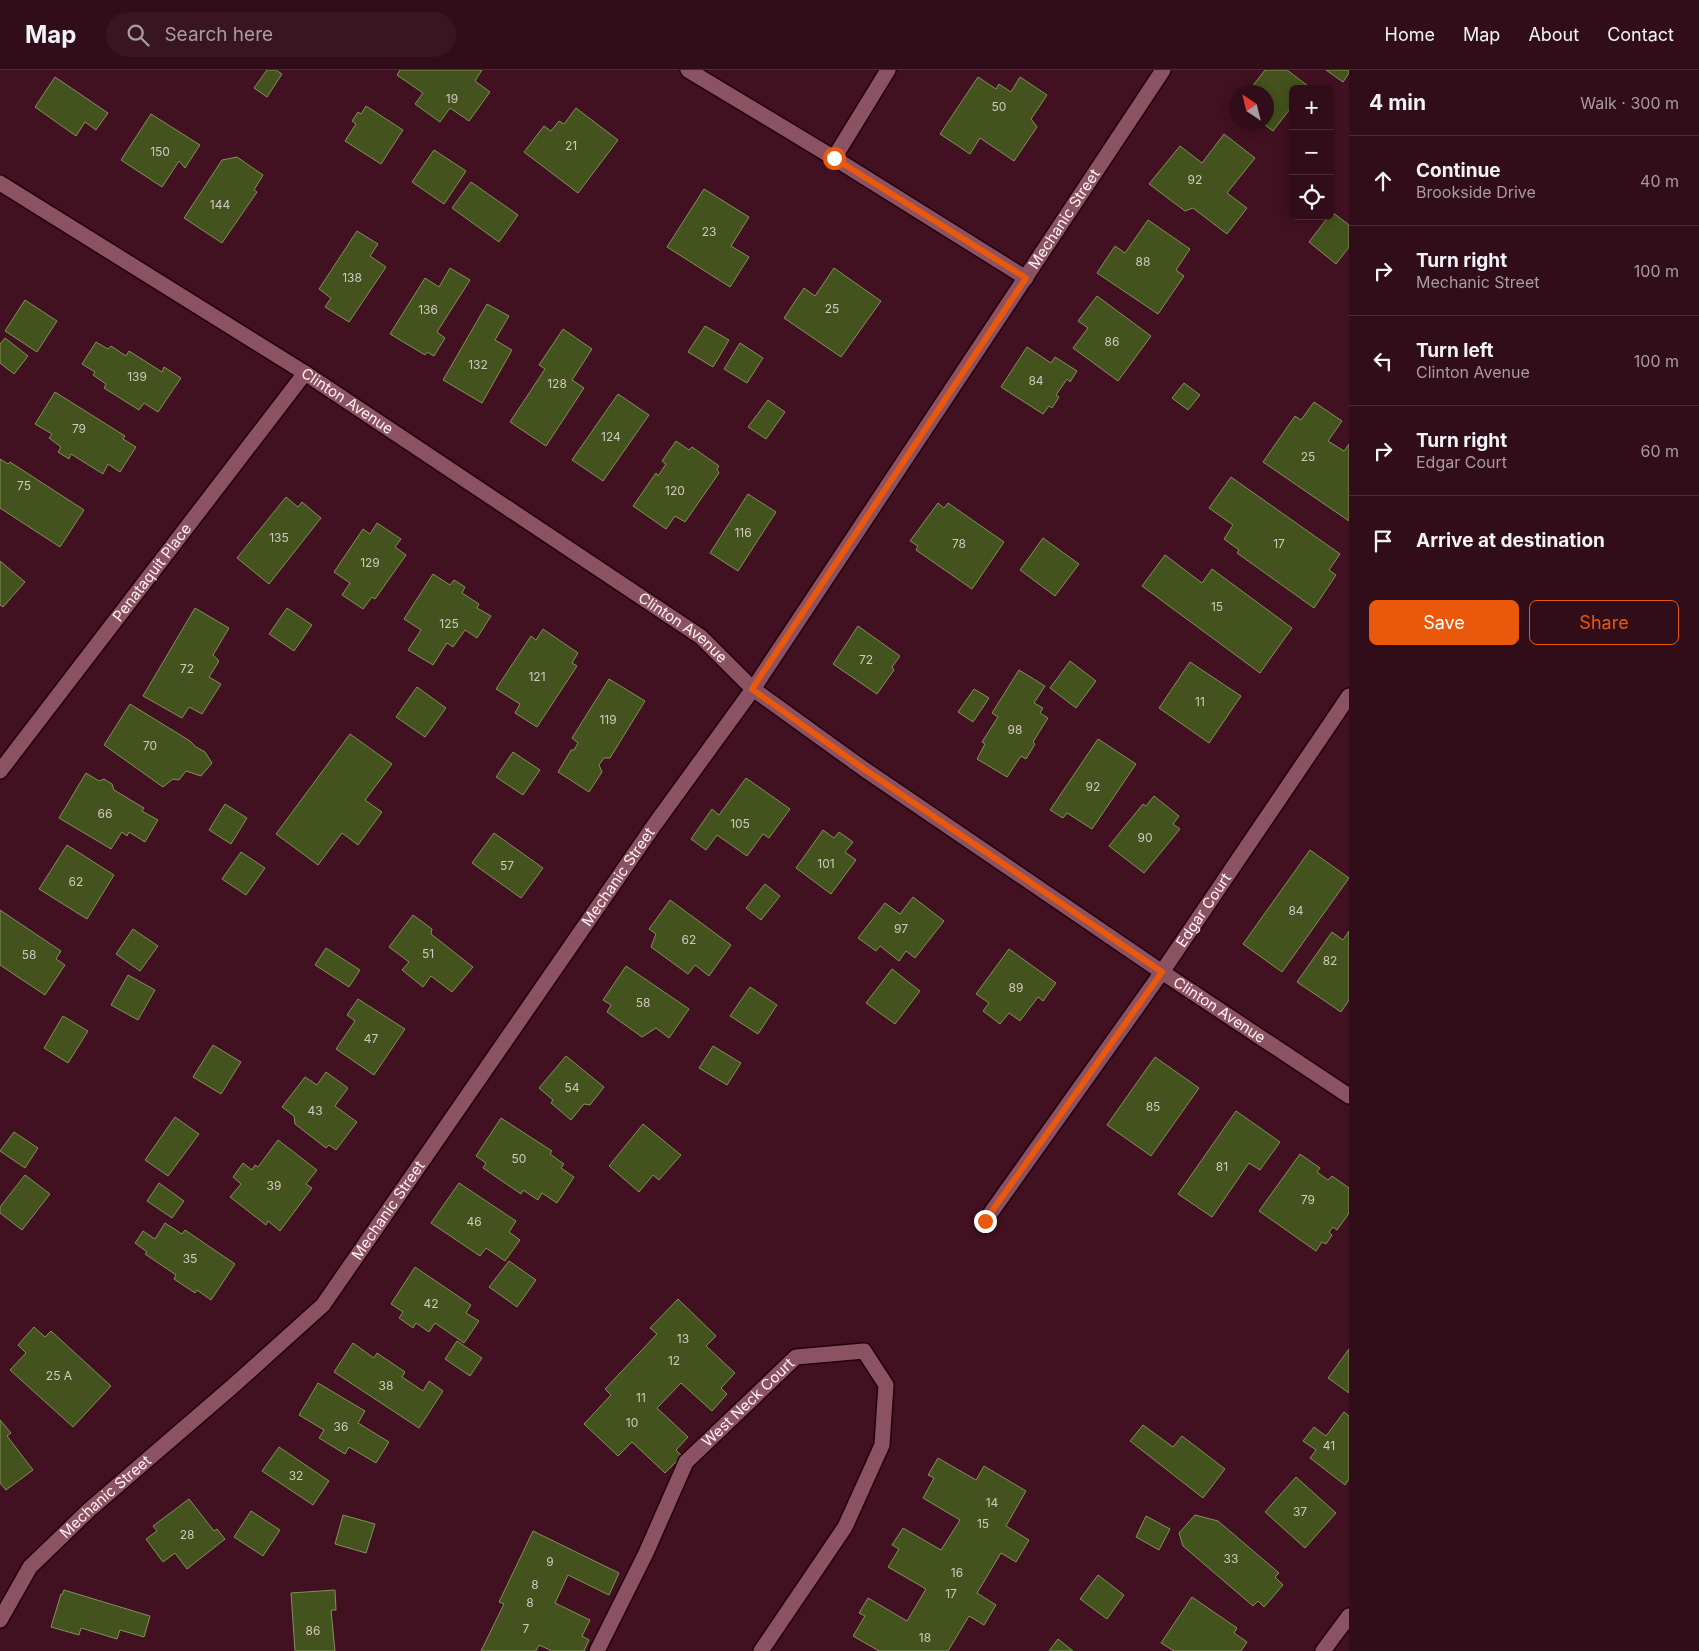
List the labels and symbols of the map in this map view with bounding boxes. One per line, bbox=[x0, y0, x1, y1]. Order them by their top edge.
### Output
north arrow bbox=[1229, 85, 1274, 130]
house number: 19 bbox=[446, 91, 458, 106]
house number: 50 bbox=[992, 99, 1006, 114]
house number: 21 bbox=[565, 138, 577, 153]
house number: 150 bbox=[150, 144, 170, 159]
route start bbox=[823, 147, 846, 170]
street label: Mechanic Street bbox=[1024, 165, 1104, 272]
house number: 92 bbox=[1188, 172, 1202, 187]
house number: 144 bbox=[210, 197, 230, 212]
house number: 23 bbox=[702, 224, 716, 239]
house number: 88 bbox=[1136, 254, 1150, 269]
house number: 138 bbox=[342, 270, 362, 285]
house number: 25 bbox=[825, 301, 839, 316]
house number: 136 bbox=[418, 302, 438, 317]
house number: 86 bbox=[1105, 334, 1119, 349]
house number: 132 bbox=[468, 357, 488, 372]
street label: Clinton Avenue bbox=[298, 363, 397, 438]
house number: 139 bbox=[127, 369, 147, 384]
house number: 84 bbox=[1028, 373, 1044, 388]
house number: 128 bbox=[547, 376, 567, 391]
house number: 79 bbox=[72, 421, 86, 436]
house number: 124 bbox=[601, 429, 621, 444]
house number: 25 bbox=[1301, 449, 1315, 464]
house number: 75 bbox=[17, 478, 31, 493]
house number: 120 bbox=[665, 483, 685, 498]
street label: Penataquit Place bbox=[108, 519, 195, 625]
house number: 116 bbox=[734, 525, 752, 540]
house number: 135 bbox=[269, 530, 289, 545]
house number: 78 bbox=[952, 536, 966, 551]
house number: 17 bbox=[1273, 536, 1285, 551]
house number: 129 bbox=[360, 555, 380, 570]
street label: Clinton Avenue bbox=[635, 588, 731, 667]
house number: 15 bbox=[1211, 599, 1223, 614]
house number: 125 bbox=[439, 616, 459, 631]
house number: 72 bbox=[859, 652, 873, 667]
house number: 72 bbox=[180, 661, 194, 676]
house number: 121 bbox=[528, 669, 546, 684]
house number: 11 bbox=[1195, 694, 1205, 709]
house number: 119 bbox=[599, 712, 617, 727]
house number: 98 bbox=[1008, 722, 1022, 737]
house number: 70 bbox=[143, 738, 157, 753]
house number: 92 bbox=[1086, 779, 1100, 794]
house number: 66 bbox=[98, 806, 112, 821]
house number: 105 bbox=[730, 816, 750, 831]
street label: Mechanic Street bbox=[577, 824, 659, 930]
house number: 90 bbox=[1137, 830, 1153, 845]
house number: 101 bbox=[817, 856, 835, 871]
house number: 57 bbox=[500, 858, 514, 873]
street label: Edgar Court bbox=[1172, 869, 1235, 951]
house number: 62 bbox=[69, 874, 83, 889]
house number: 84 bbox=[1288, 903, 1304, 918]
house number: 97 bbox=[894, 921, 908, 936]
house number: 62 bbox=[682, 932, 696, 947]
house number: 51 bbox=[422, 946, 434, 961]
house number: 58 bbox=[22, 947, 36, 962]
house number: 82 bbox=[1323, 953, 1337, 968]
street label: Clinton Avenue bbox=[1170, 972, 1269, 1047]
house number: 89 bbox=[1009, 980, 1023, 995]
house number: 58 bbox=[636, 995, 650, 1010]
house number: 47 bbox=[364, 1031, 378, 1046]
house number: 54 bbox=[564, 1080, 580, 1095]
house number: 85 bbox=[1146, 1099, 1160, 1114]
house number: 43 bbox=[307, 1103, 323, 1118]
house number: 50 bbox=[512, 1151, 526, 1166]
street label: Mechanic Street bbox=[347, 1157, 429, 1263]
house number: 81 bbox=[1216, 1159, 1228, 1174]
house number: 39 bbox=[267, 1178, 281, 1193]
house number: 79 bbox=[1301, 1192, 1315, 1207]
route end bbox=[974, 1210, 997, 1233]
house number: 46 bbox=[466, 1214, 482, 1229]
house number: 35 bbox=[183, 1251, 197, 1266]
house number: 42 bbox=[423, 1296, 439, 1311]
house number: 13 bbox=[677, 1331, 689, 1346]
house number: 12 bbox=[668, 1353, 680, 1368]
street label: West Neck Court bbox=[698, 1354, 798, 1451]
house number: 25 A bbox=[46, 1368, 72, 1383]
house number: 38 bbox=[379, 1378, 393, 1393]
house number: 11 bbox=[636, 1390, 646, 1405]
house number: 10 bbox=[626, 1415, 638, 1430]
house number: 36 bbox=[334, 1419, 348, 1434]
house number: 41 bbox=[1323, 1438, 1335, 1453]
street label: Mechanic Street bbox=[56, 1451, 155, 1542]
house number: 32 bbox=[289, 1468, 303, 1483]
house number: 14 bbox=[986, 1495, 999, 1510]
house number: 37 bbox=[1293, 1504, 1307, 1519]
house number: 15 bbox=[977, 1516, 989, 1531]
house number: 28 bbox=[180, 1527, 194, 1542]
house number: 33 bbox=[1224, 1551, 1238, 1566]
house number: 9 bbox=[546, 1554, 554, 1569]
house number: 16 bbox=[951, 1565, 963, 1580]
house number: 8 bbox=[531, 1577, 539, 1592]
house number: 17 bbox=[945, 1586, 957, 1601]
house number: 8 bbox=[526, 1595, 534, 1610]
house number: 7 bbox=[523, 1621, 530, 1636]
house number: 86 bbox=[306, 1623, 320, 1638]
house number: 18 bbox=[919, 1630, 931, 1645]

